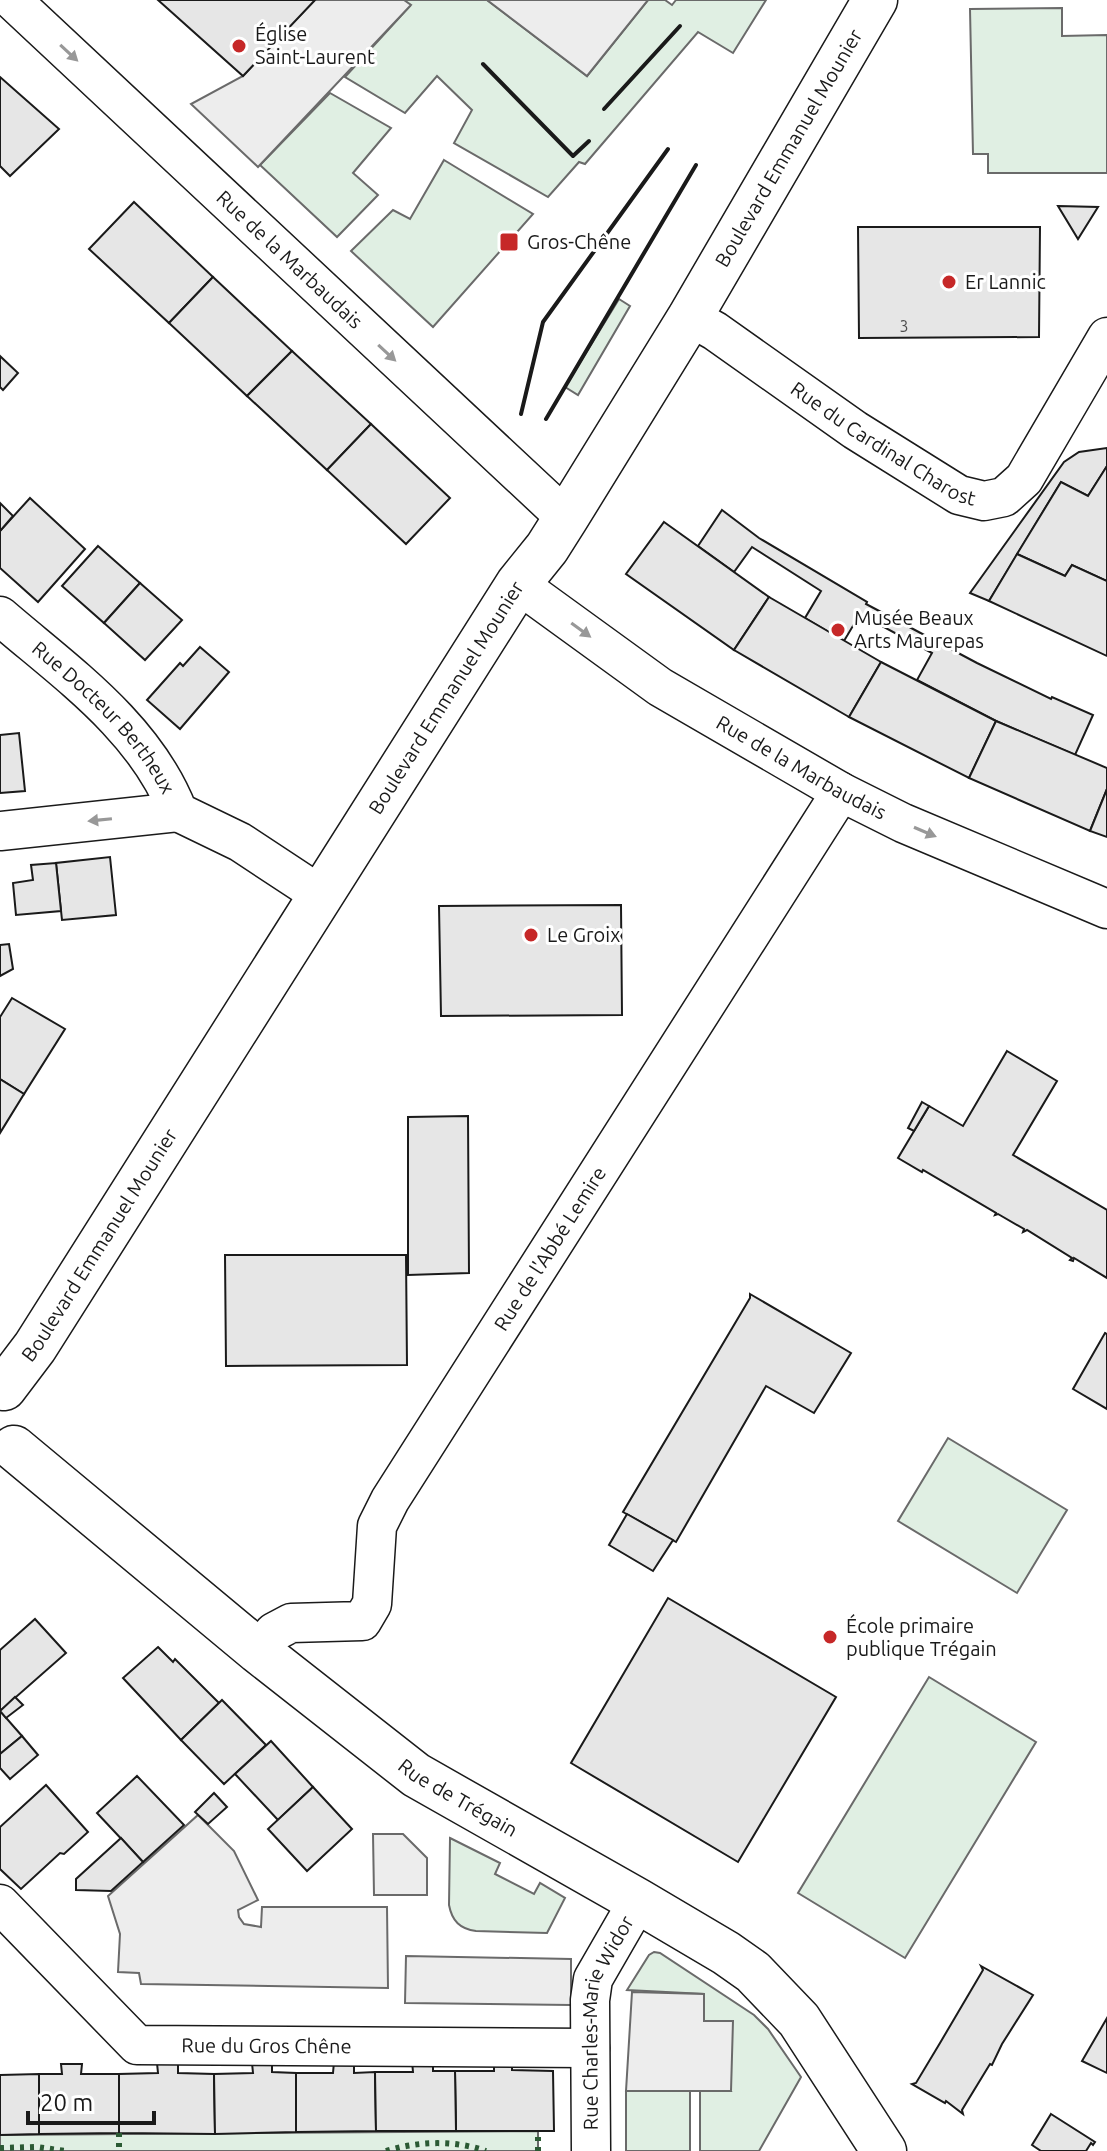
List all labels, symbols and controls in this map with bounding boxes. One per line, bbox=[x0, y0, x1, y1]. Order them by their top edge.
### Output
place label: Église Saint-Laurent bbox=[255, 22, 375, 68]
street label: Boulevard Emmanuel Mounier bbox=[710, 24, 867, 271]
marker: Église Saint-Laurent bbox=[230, 37, 248, 55]
one-way arrow bbox=[59, 43, 78, 61]
street label: Rue de la Marbaudais bbox=[212, 185, 368, 333]
place label: Gros-Chêne bbox=[527, 230, 631, 253]
marker: Gros-Chêne bbox=[498, 231, 520, 253]
place label: Er Lannic bbox=[965, 270, 1046, 293]
marker: Er Lannic bbox=[940, 273, 958, 291]
house number: 3 bbox=[899, 317, 909, 335]
one-way arrow bbox=[378, 343, 397, 361]
street label: Rue du Cardinal Charost bbox=[787, 376, 978, 510]
street label: Boulevard Emmanuel Mounier bbox=[363, 576, 528, 818]
place label: Musée Beaux Arts Maurepas bbox=[854, 606, 984, 652]
one-way arrow bbox=[571, 621, 592, 637]
marker: Musée Beaux Arts Maurepas bbox=[829, 621, 847, 639]
street label: Rue Docteur Bertheux bbox=[28, 636, 180, 797]
street label: Rue de la Marbaudais bbox=[712, 710, 890, 824]
one-way arrow bbox=[87, 814, 112, 827]
one-way arrow bbox=[913, 826, 937, 839]
place label: Le Groix bbox=[547, 923, 620, 946]
marker: Le Groix bbox=[522, 926, 540, 944]
street label: Boulevard Emmanuel Mounier bbox=[16, 1124, 182, 1366]
street label: Rue de l'Abbé Lemire bbox=[489, 1162, 610, 1335]
place label: École primaire publique Trégain bbox=[846, 1614, 997, 1660]
marker: École primaire publique Trégain bbox=[821, 1628, 839, 1646]
street label: Rue de Trégain bbox=[394, 1754, 522, 1841]
street label: Rue Charles-Marie Widor bbox=[578, 1911, 638, 2130]
street label: Rue du Gros Chêne bbox=[181, 2033, 352, 2057]
scale bar bbox=[28, 2075, 154, 2125]
text: 20 m bbox=[40, 2089, 93, 2116]

